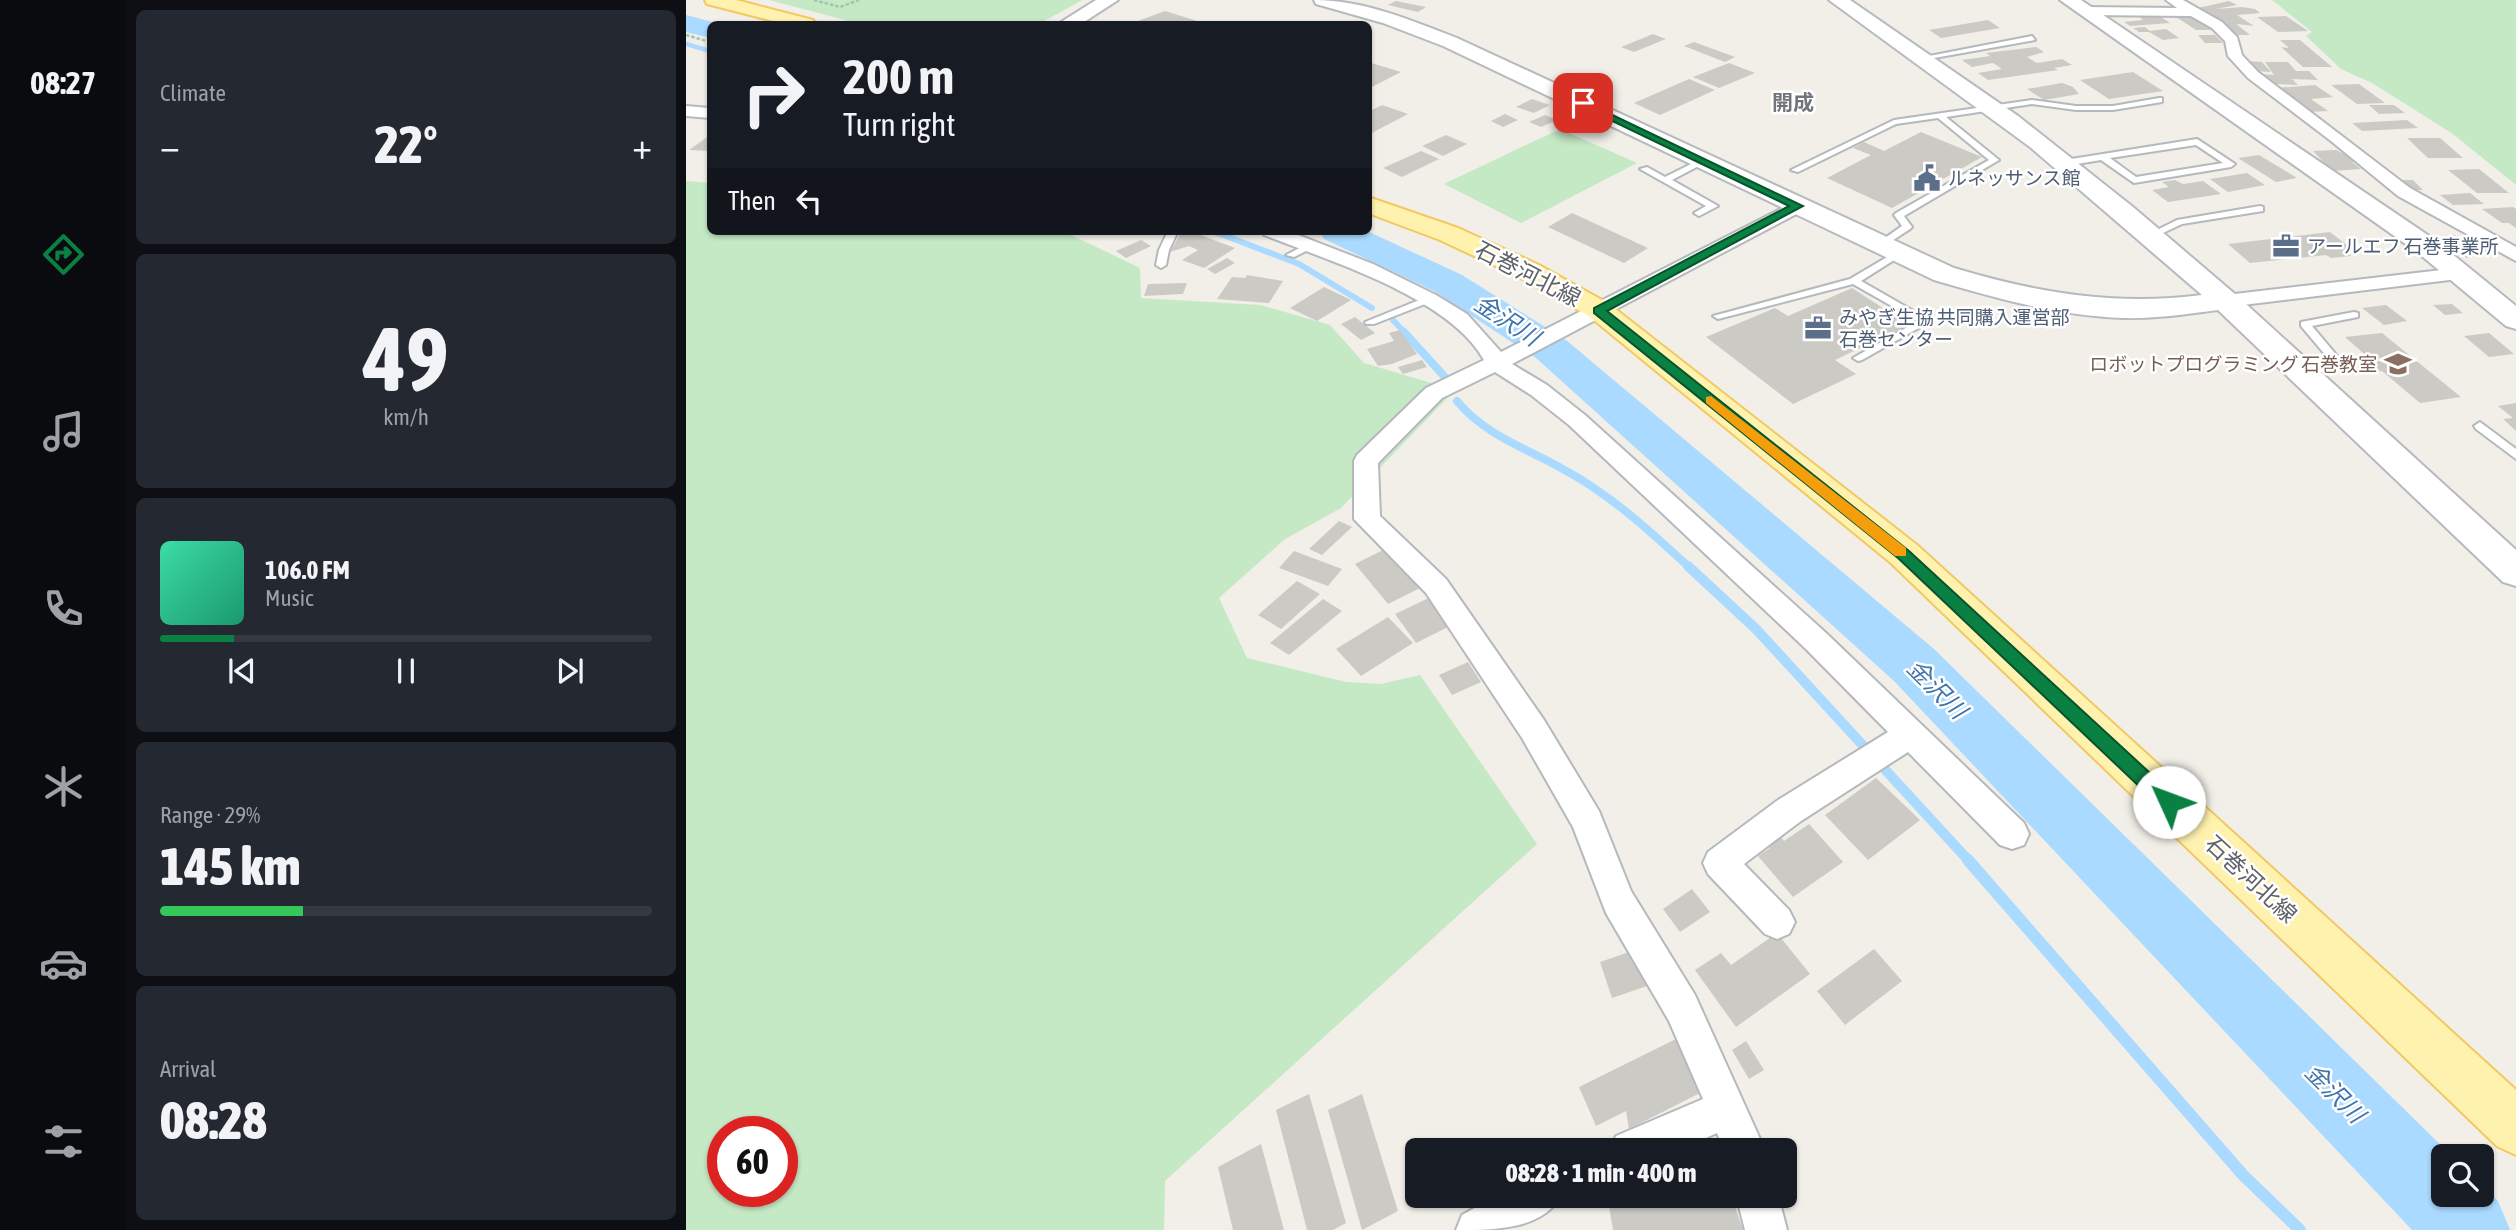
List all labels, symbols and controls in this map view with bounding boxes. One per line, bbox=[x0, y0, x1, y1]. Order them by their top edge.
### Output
text: 200 m bbox=[843, 48, 954, 104]
icon: right bbox=[728, 49, 819, 140]
text: 08:27 bbox=[30, 64, 96, 101]
pin bbox=[1553, 73, 1613, 133]
text: Climate bbox=[160, 80, 226, 106]
icon: arrive bbox=[1564, 84, 1602, 122]
district label: 開成 bbox=[1772, 90, 1814, 114]
text: Turn right bbox=[843, 106, 956, 143]
text: 22° bbox=[374, 114, 438, 174]
text: − bbox=[160, 124, 180, 167]
text: + bbox=[632, 124, 652, 167]
public building icon: ルネッサンス館 bbox=[1912, 163, 1942, 193]
place label: ルネッサンス館 bbox=[1948, 167, 2081, 189]
icon: left bbox=[790, 182, 828, 220]
text: Then bbox=[728, 186, 776, 216]
icon: directions bbox=[39, 230, 88, 279]
office icon: アールエフ 石巻事業所 bbox=[2271, 231, 2301, 261]
place label: アールエフ 石巻事業所 bbox=[2307, 235, 2498, 257]
street label: 石巻河北線 bbox=[1471, 236, 1585, 312]
water label: 金沢川 bbox=[1469, 289, 1547, 353]
text: 49 bbox=[363, 306, 449, 410]
place label: みやぎ生協 共同購入運営部 石巻センター bbox=[1839, 306, 2070, 350]
office icon: みやぎ生協 共同購入運営部 石巻センター bbox=[1803, 313, 1833, 343]
school or university icon: ロボットプログラミング 石巻教室 bbox=[2383, 349, 2413, 379]
place label: ロボットプログラミング 石巻教室 bbox=[2089, 353, 2377, 375]
text: km/h bbox=[383, 404, 429, 430]
icon: music bbox=[39, 407, 88, 456]
text: 106.0 FM bbox=[265, 555, 350, 585]
icon: phone bbox=[39, 584, 88, 633]
text: Music bbox=[265, 585, 313, 611]
icon: previous bbox=[223, 652, 261, 690]
icon: pause bbox=[387, 652, 425, 690]
icon: next bbox=[551, 652, 589, 690]
water label: 金沢川 bbox=[1902, 654, 1974, 726]
icon: climate bbox=[39, 762, 88, 811]
position arrow bbox=[2132, 765, 2206, 839]
text: Range · 29% bbox=[160, 802, 260, 828]
street label: 石巻河北線 bbox=[2200, 830, 2302, 928]
text: 145 km bbox=[160, 836, 301, 896]
icon: car bbox=[39, 939, 88, 988]
text: Arrival bbox=[160, 1056, 216, 1082]
water label: 金沢川 bbox=[2300, 1058, 2372, 1130]
text: 08:28 bbox=[160, 1090, 267, 1150]
speed limit sign: 60 bbox=[707, 1116, 798, 1207]
icon: filters bbox=[39, 1117, 88, 1166]
map controls bbox=[2431, 1144, 2494, 1207]
button: search bbox=[2431, 1144, 2494, 1207]
text: 08:28 · 1 min · 400 m bbox=[1506, 1158, 1696, 1188]

